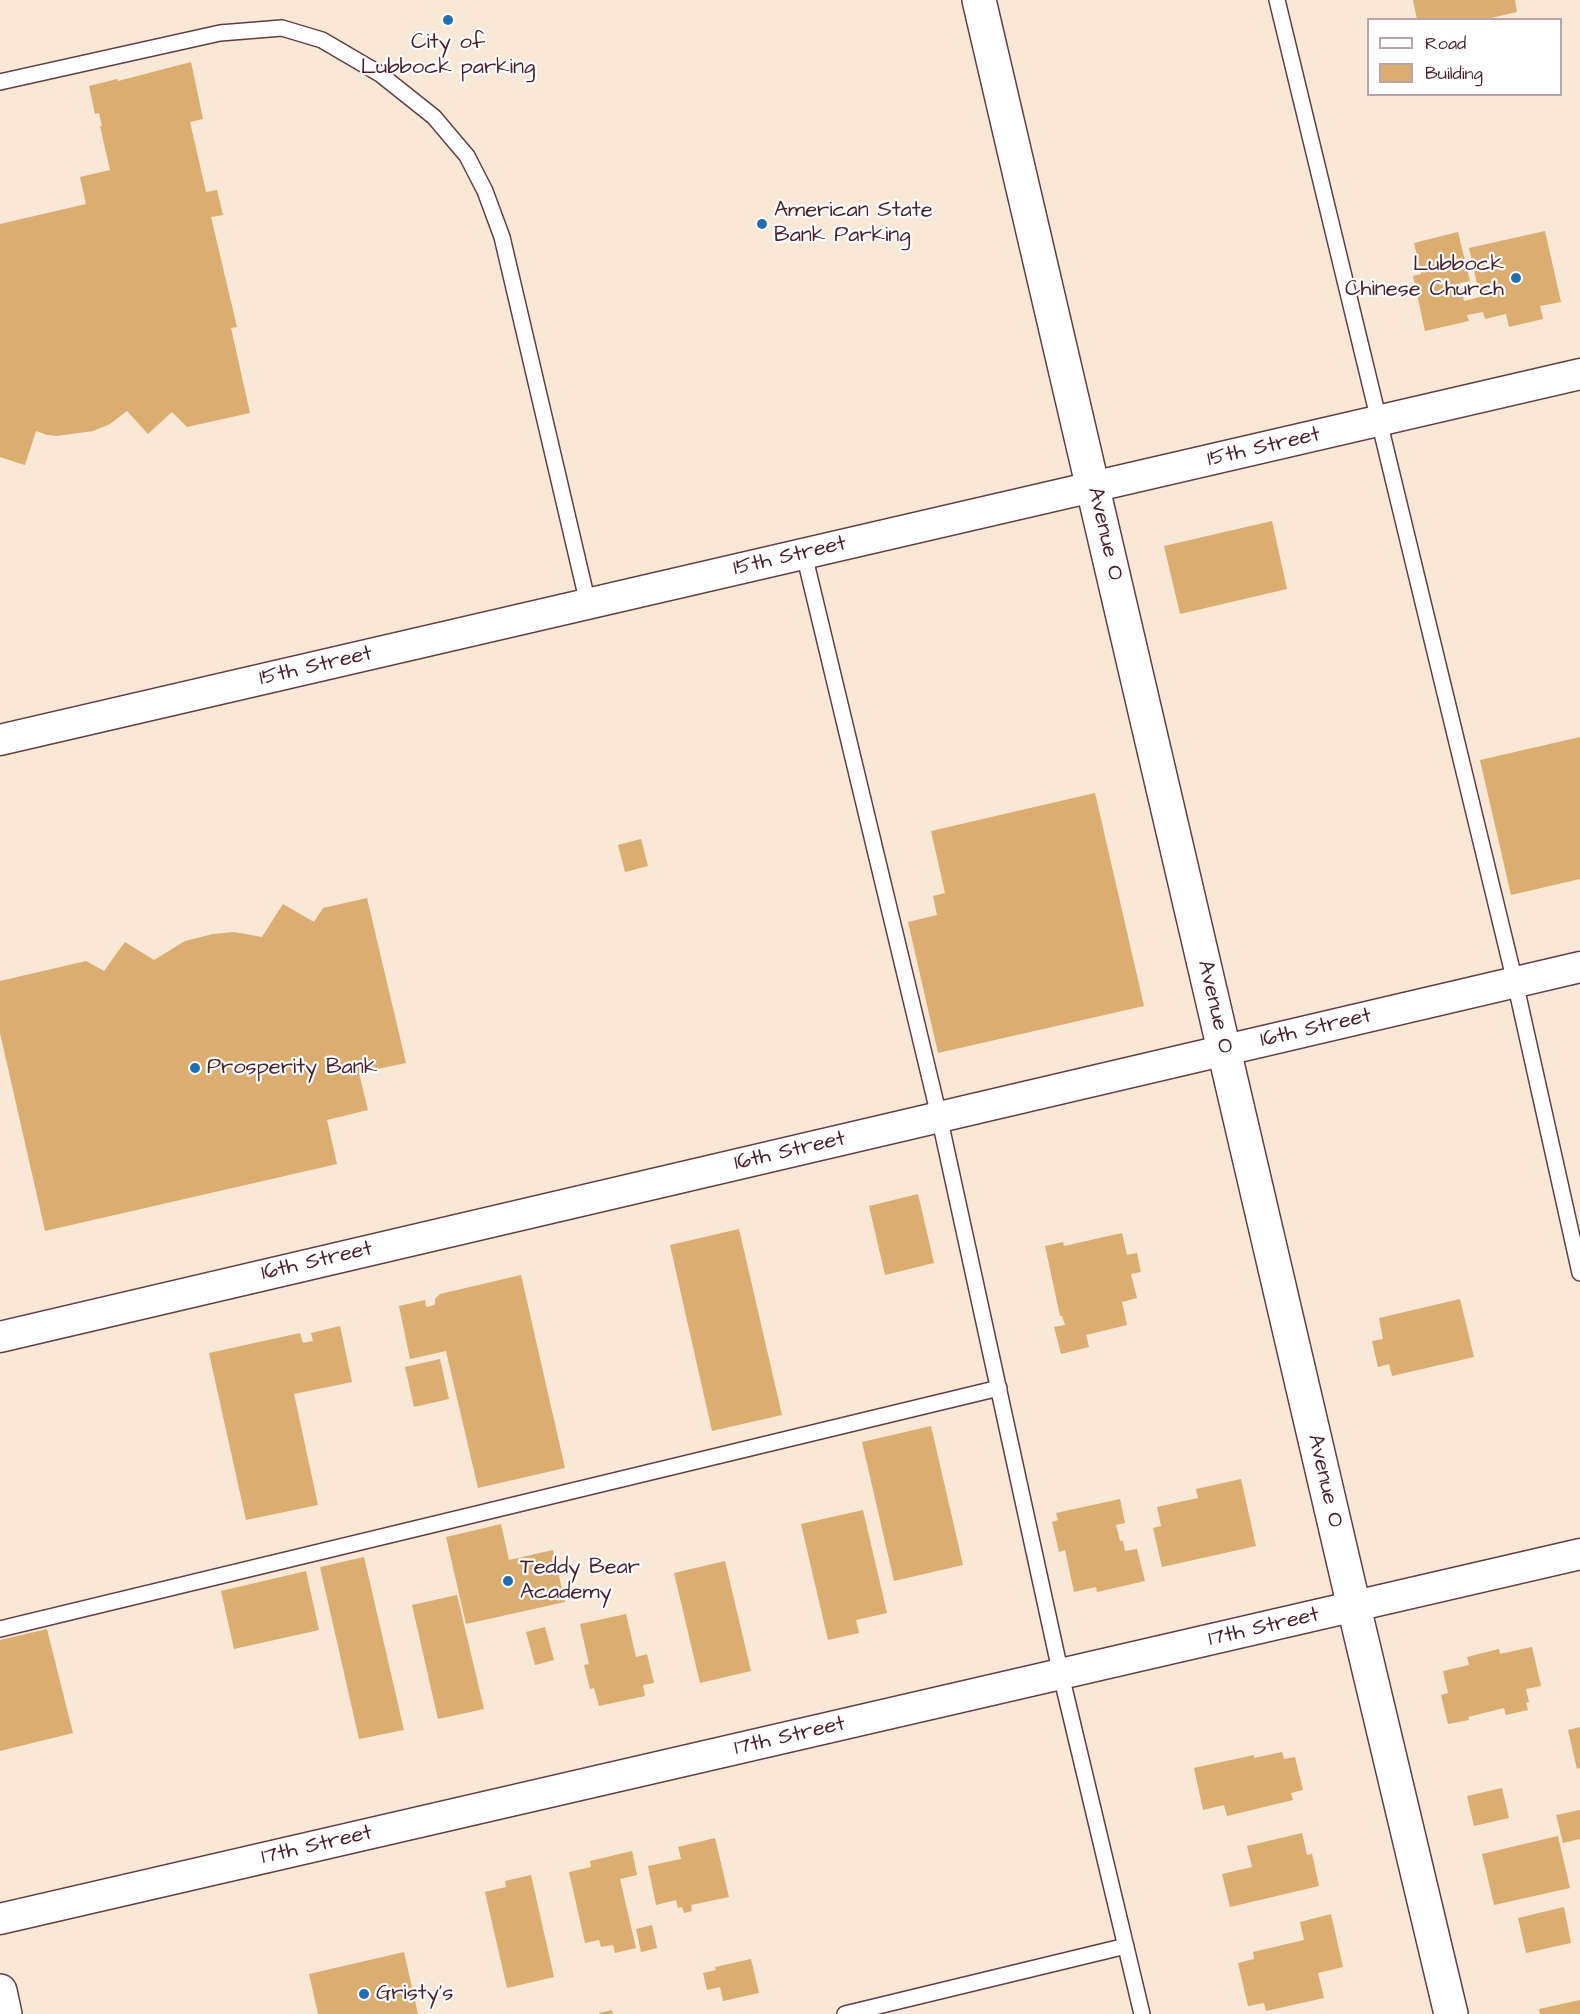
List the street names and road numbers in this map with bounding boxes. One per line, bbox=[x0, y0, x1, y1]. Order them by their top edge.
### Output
street label: 15th Street bbox=[1205, 422, 1323, 474]
street label: Avenue O bbox=[1080, 485, 1128, 583]
street label: 15th Street bbox=[731, 531, 849, 583]
street label: 15th Street bbox=[257, 641, 375, 693]
street label: Avenue O bbox=[1190, 958, 1238, 1056]
street label: 16th Street bbox=[1258, 1003, 1374, 1055]
street label: 16th Street bbox=[732, 1126, 848, 1178]
street label: 16th Street bbox=[259, 1236, 375, 1288]
street label: Avenue O bbox=[1300, 1432, 1348, 1530]
street label: 17th Street bbox=[1206, 1602, 1322, 1654]
street label: 17th Street bbox=[732, 1711, 848, 1763]
street label: 17th Street bbox=[259, 1820, 375, 1872]

